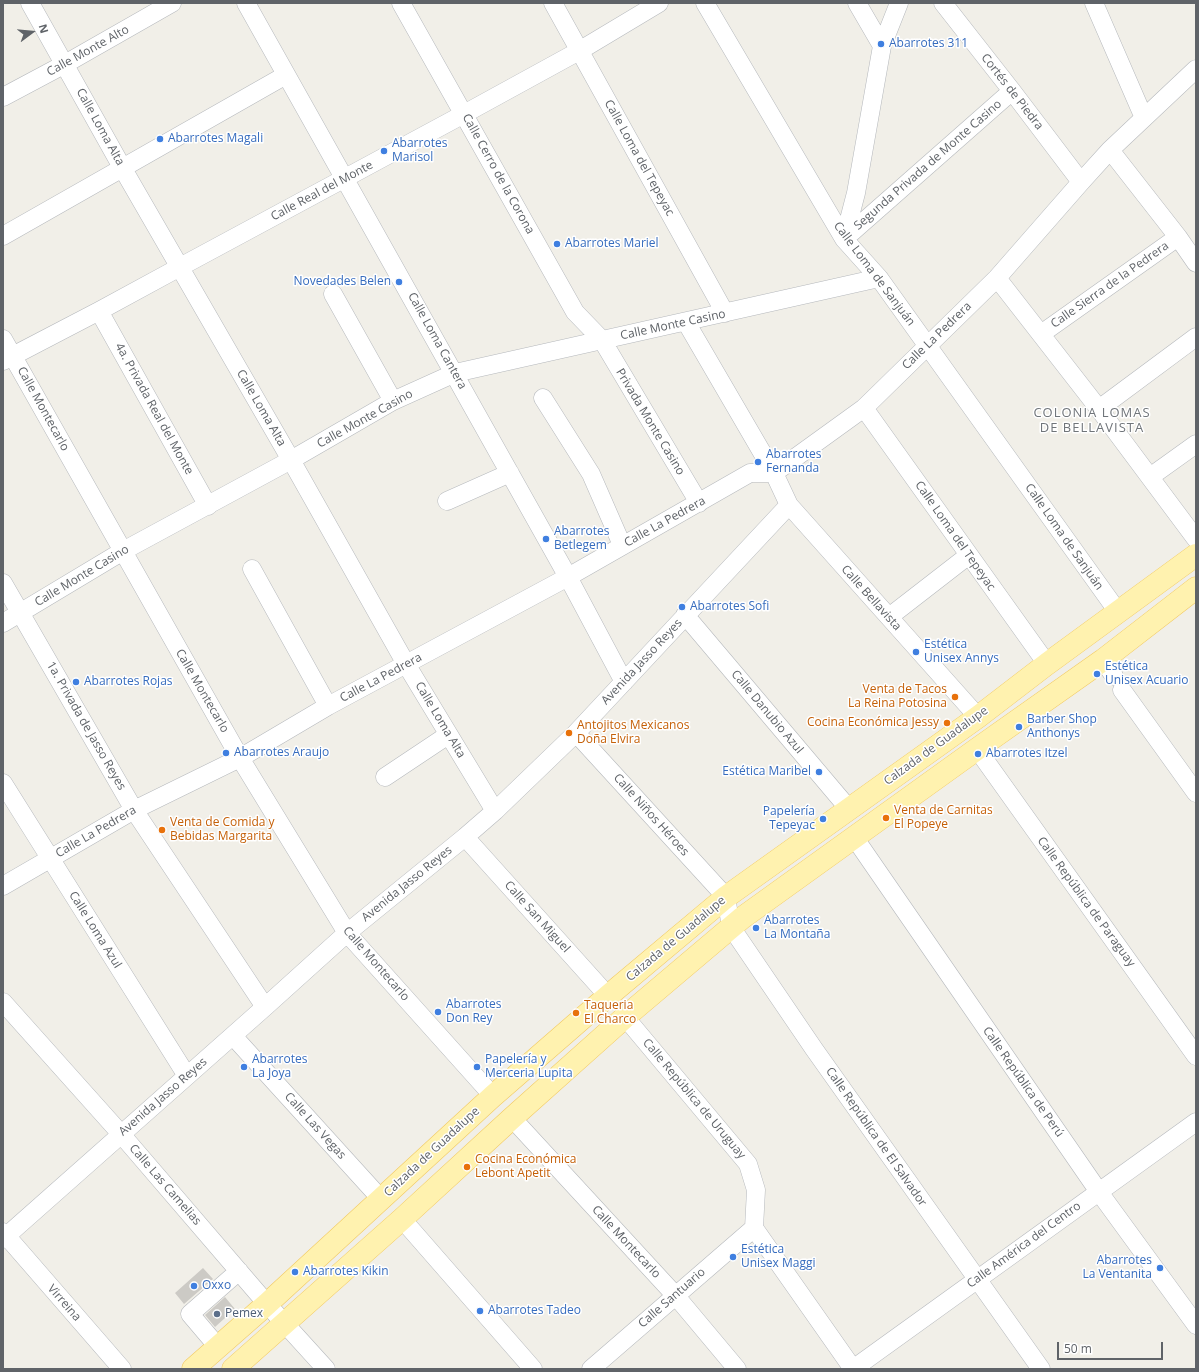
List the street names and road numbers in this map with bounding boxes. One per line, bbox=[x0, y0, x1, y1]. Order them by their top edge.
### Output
street label: Calle Monte Alto bbox=[44, 22, 132, 80]
street label: Cortés de Piedra bbox=[978, 51, 1046, 133]
street label: Calle Loma Alta bbox=[73, 86, 127, 168]
street label: Calle Loma del Tepeyac bbox=[601, 97, 677, 219]
street label: Segunda Privada de Monte Casino bbox=[851, 97, 1005, 233]
street label: Calle Cerro de la Corona bbox=[459, 111, 537, 237]
street label: Calle Real del Monte bbox=[268, 158, 376, 224]
street label: Calle Loma de Sanjuán bbox=[830, 219, 918, 329]
street label: Calle Sierra de la Pedrera bbox=[1048, 239, 1172, 331]
street label: Calle Loma Cantera bbox=[404, 290, 470, 392]
street label: Calle La Pedrera bbox=[899, 299, 975, 373]
street label: Calle Monte Casino bbox=[619, 307, 727, 343]
street label: 4a. Privada Real del Monte bbox=[112, 341, 196, 477]
street label: Calle Montecarlo bbox=[14, 364, 72, 454]
street label: Privada Monte Casino bbox=[612, 366, 688, 478]
street label: Calle Loma Alta bbox=[233, 367, 289, 449]
street label: Calle Monte Casino bbox=[315, 387, 415, 451]
street label: Calle Loma del Tepeyac bbox=[912, 478, 998, 594]
street label: Calle Loma de Sanjuán bbox=[1022, 481, 1106, 593]
street label: Calle La Pedrera bbox=[622, 494, 708, 550]
street label: Calle Monte Casino bbox=[32, 542, 132, 610]
street label: Calle Bellavista bbox=[838, 562, 904, 634]
street label: Avenida Jasso Reyes bbox=[599, 616, 685, 708]
street label: Calle Montecarlo bbox=[172, 647, 232, 735]
street label: Calle La Pedrera bbox=[338, 650, 424, 706]
street label: 1a. Privada de Jasso Reyes bbox=[43, 659, 129, 793]
street label: Calle Danubio Azul bbox=[728, 667, 806, 757]
street label: Calle Loma Alta bbox=[412, 679, 468, 761]
street label: Calzada de Guadalupe bbox=[881, 703, 991, 789]
street label: Calle Niños Héroes bbox=[610, 771, 692, 859]
street label: Calle La Pedrera bbox=[53, 803, 139, 861]
street label: Calle República de Paraguay bbox=[1034, 834, 1138, 970]
street label: Avenida Jasso Reyes bbox=[359, 843, 455, 925]
street label: Calle San Miguel bbox=[501, 878, 573, 956]
street label: Calle Loma Azul bbox=[66, 889, 124, 971]
street label: Calzada de Guadalupe bbox=[623, 893, 729, 985]
street label: Calle Montecarlo bbox=[340, 924, 412, 1004]
street label: Calle República de Perú bbox=[979, 1024, 1067, 1140]
street label: Calle República de Uruguay bbox=[639, 1036, 749, 1162]
street label: Avenida Jasso Reyes bbox=[116, 1055, 210, 1139]
street label: Calle República de El Salvador bbox=[822, 1065, 930, 1209]
street label: Calle Las Vegas bbox=[281, 1090, 349, 1162]
street label: Calzada de Guadalupe bbox=[381, 1104, 483, 1200]
street label: Calle Las Camelias bbox=[126, 1142, 204, 1228]
street label: Calle América del Centro bbox=[964, 1199, 1084, 1291]
street label: Calle Montecarlo bbox=[589, 1203, 663, 1281]
street label: Calle Santuario bbox=[636, 1265, 708, 1331]
street label: Virreina bbox=[44, 1282, 84, 1324]

